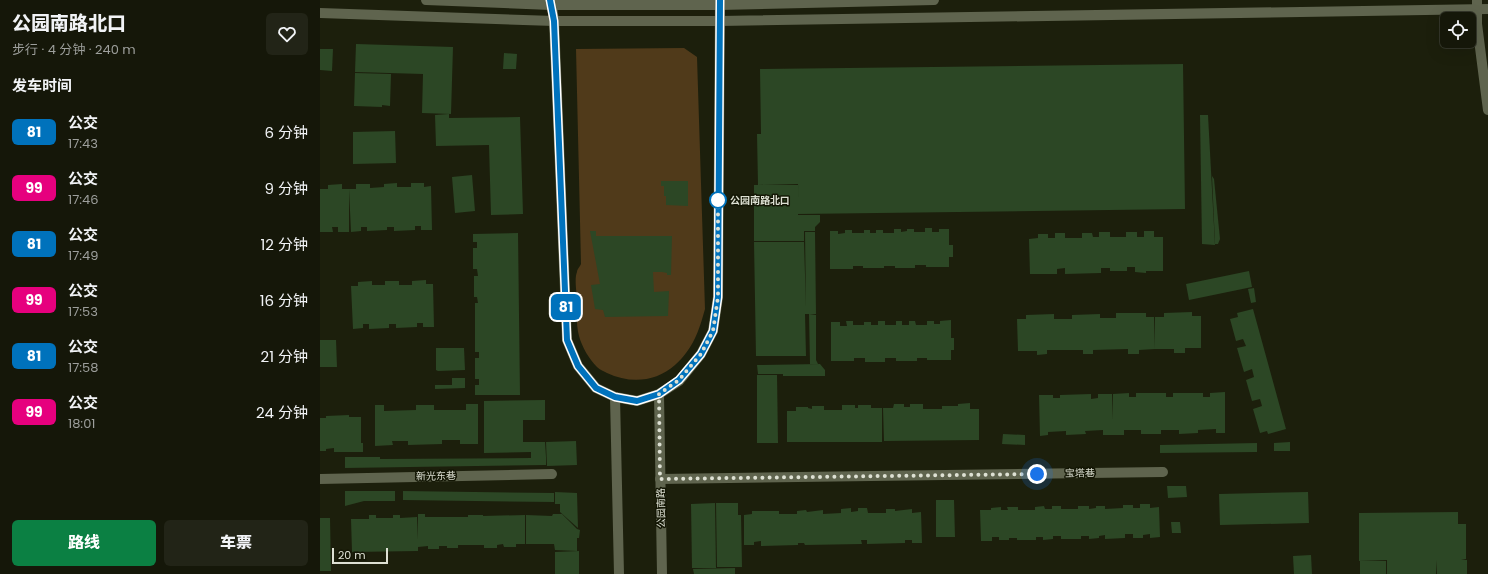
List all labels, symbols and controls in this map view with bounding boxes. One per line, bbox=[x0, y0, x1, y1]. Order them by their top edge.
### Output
text: 公园南路北口 bbox=[12, 10, 126, 37]
map controls bbox=[1440, 12, 1476, 48]
button: locate bbox=[1440, 12, 1476, 48]
button: heart bbox=[266, 13, 308, 55]
text: 步行 · 4 分钟 · 240 m bbox=[12, 40, 136, 59]
text: 发车时间 bbox=[12, 75, 72, 96]
text: 公交 bbox=[68, 112, 98, 133]
text: 81 bbox=[27, 122, 41, 142]
text: 6 分钟 bbox=[264, 122, 308, 143]
text: 17:43 bbox=[68, 134, 98, 153]
text: 公交 bbox=[68, 168, 98, 189]
text: 99 bbox=[25, 178, 43, 198]
text: 9 分钟 bbox=[265, 178, 308, 199]
text: 17:46 bbox=[68, 190, 98, 209]
marker: 公园南路北口 bbox=[709, 191, 727, 209]
place label: 公园南路北口 bbox=[730, 193, 790, 208]
text: 公交 bbox=[68, 224, 98, 245]
text: 81 bbox=[27, 234, 41, 254]
text: 12 分钟 bbox=[261, 234, 308, 255]
text: 17:49 bbox=[68, 246, 98, 265]
text: 公交 bbox=[68, 280, 98, 301]
text: 99 bbox=[25, 290, 43, 310]
text: 16 分钟 bbox=[260, 290, 308, 311]
line badge: 81 bbox=[548, 294, 584, 320]
text: 81 bbox=[559, 297, 573, 317]
text: 17:53 bbox=[68, 302, 98, 321]
text: 公交 bbox=[68, 336, 98, 357]
text: 81 bbox=[27, 346, 41, 366]
text: 21 分钟 bbox=[261, 346, 308, 367]
text: 17:58 bbox=[68, 358, 98, 377]
text: 公交 bbox=[68, 392, 98, 413]
text: 99 bbox=[25, 402, 43, 422]
text: 24 分钟 bbox=[256, 402, 308, 423]
text: 18:01 bbox=[68, 414, 95, 433]
your location bbox=[1027, 464, 1047, 484]
street label: 宝塔巷 bbox=[1065, 465, 1095, 481]
street label: 新光东巷 bbox=[416, 468, 456, 484]
street label: 公园南路 bbox=[653, 488, 669, 528]
button: 路线 bbox=[12, 520, 156, 566]
button: 车票 bbox=[164, 520, 308, 566]
scale bar bbox=[332, 546, 388, 565]
text: 20 m bbox=[338, 547, 366, 563]

